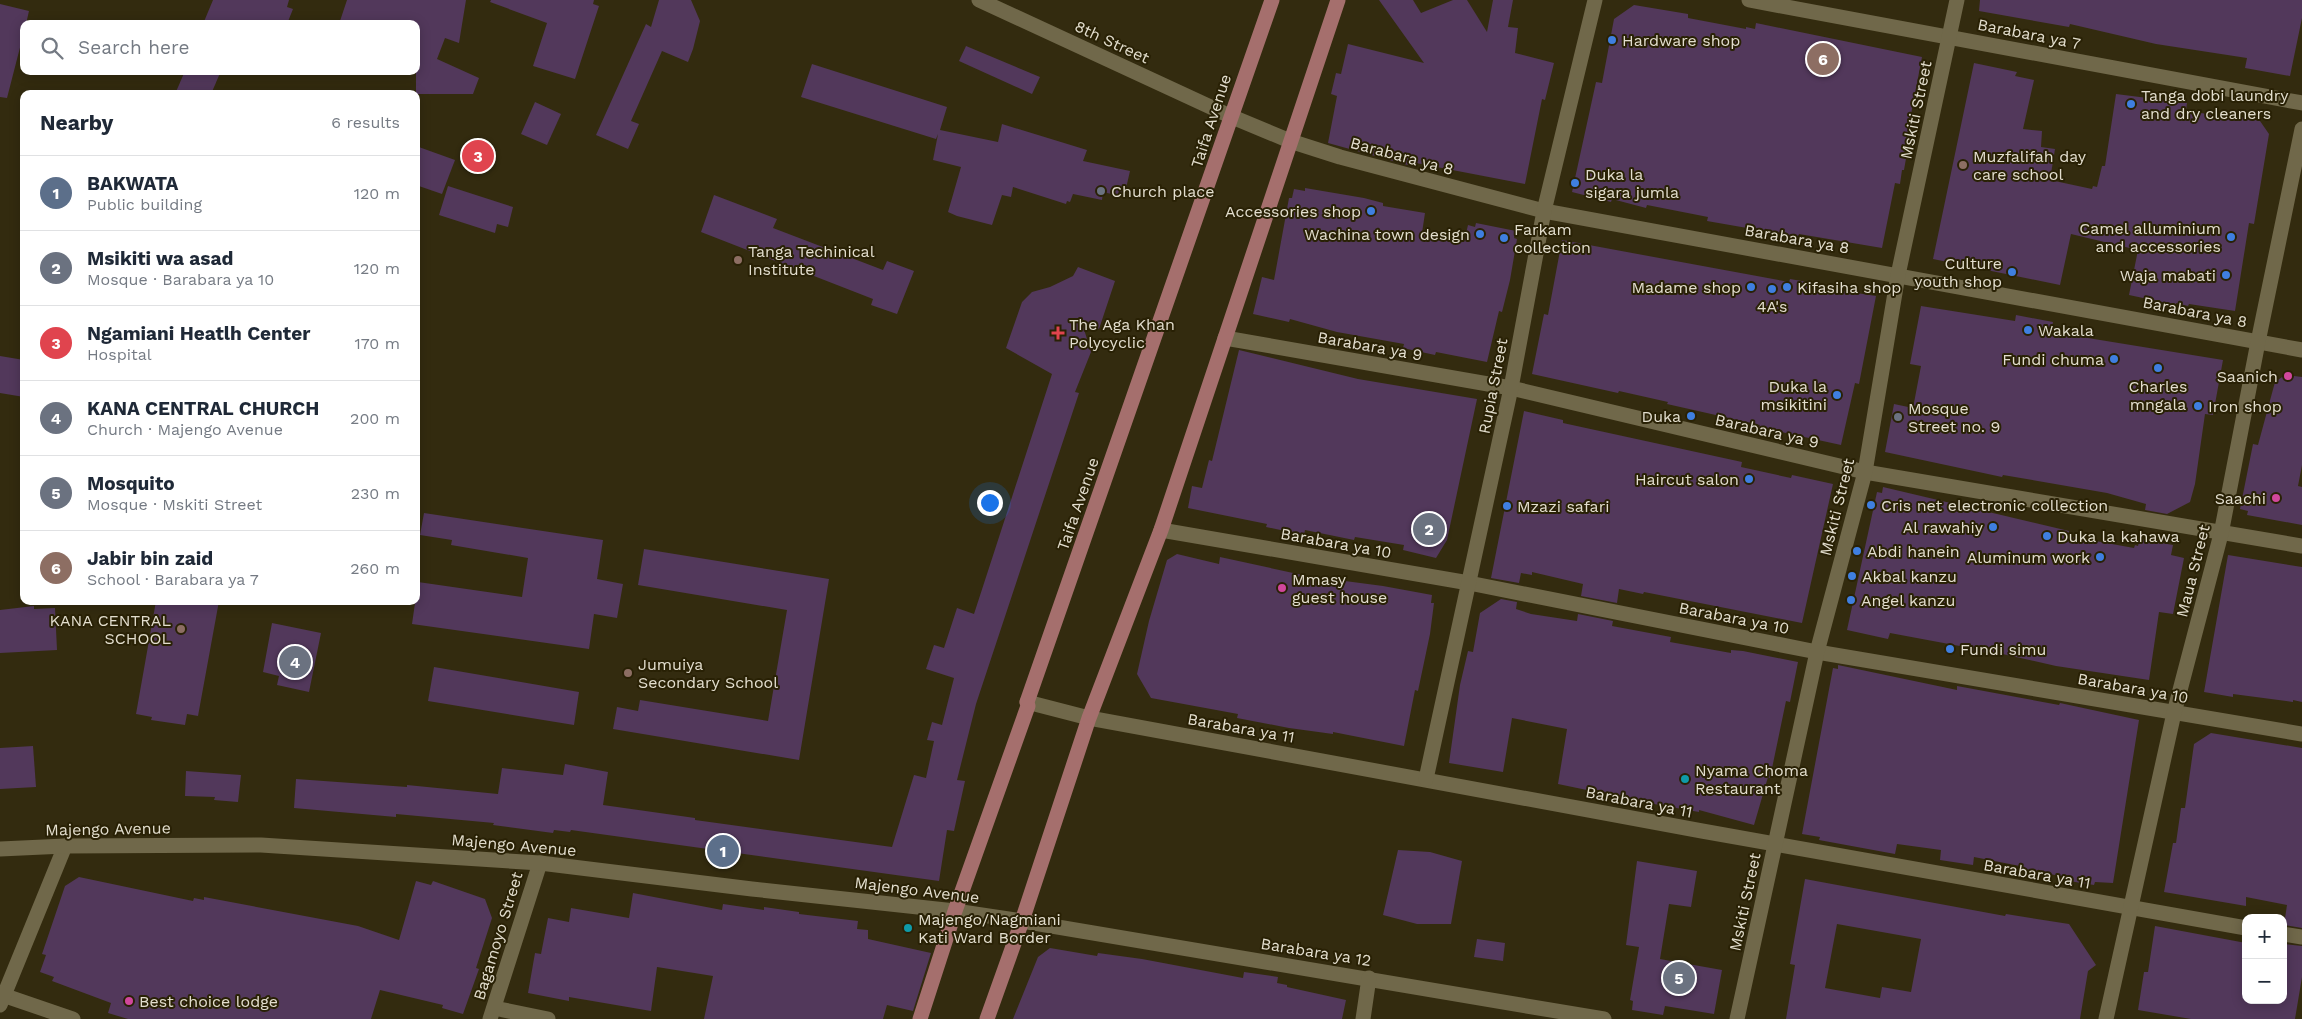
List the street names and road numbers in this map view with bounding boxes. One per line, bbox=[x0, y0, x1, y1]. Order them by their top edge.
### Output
street label: Barabara ya 7 bbox=[1976, 15, 2082, 53]
street label: 8th Street bbox=[1072, 16, 1153, 68]
street label: Mskiti Street bbox=[1896, 59, 1936, 161]
street label: Taifa Avenue bbox=[1187, 72, 1235, 170]
street label: Barabara ya 8 bbox=[1348, 133, 1456, 179]
street label: Barabara ya 8 bbox=[1743, 220, 1851, 258]
street label: Barabara ya 8 bbox=[2141, 293, 2249, 331]
street label: Barabara ya 9 bbox=[1316, 327, 1424, 365]
street label: Rupia Street bbox=[1474, 336, 1512, 435]
street label: Barabara ya 9 bbox=[1713, 410, 1821, 452]
street label: Taifa Avenue bbox=[1053, 455, 1103, 553]
street label: Mskiti Street bbox=[1816, 456, 1858, 558]
street label: Maua Street bbox=[2172, 522, 2214, 619]
street label: Barabara ya 10 bbox=[1279, 524, 1393, 562]
street label: Barabara ya 10 bbox=[1677, 598, 1791, 638]
street label: Barabara ya 10 bbox=[2076, 669, 2190, 707]
street label: Barabara ya 11 bbox=[1186, 709, 1296, 747]
street label: Barabara ya 11 bbox=[1584, 782, 1694, 822]
street label: Majengo Avenue bbox=[45, 818, 171, 840]
street label: Majengo Avenue bbox=[451, 830, 577, 860]
street label: Mskiti Street bbox=[1725, 851, 1765, 953]
street label: Barabara ya 11 bbox=[1982, 855, 2092, 893]
street label: Bagamoyo Street bbox=[469, 869, 527, 1002]
street label: Majengo Avenue bbox=[854, 873, 980, 907]
street label: Barabara ya 12 bbox=[1259, 934, 1373, 970]

